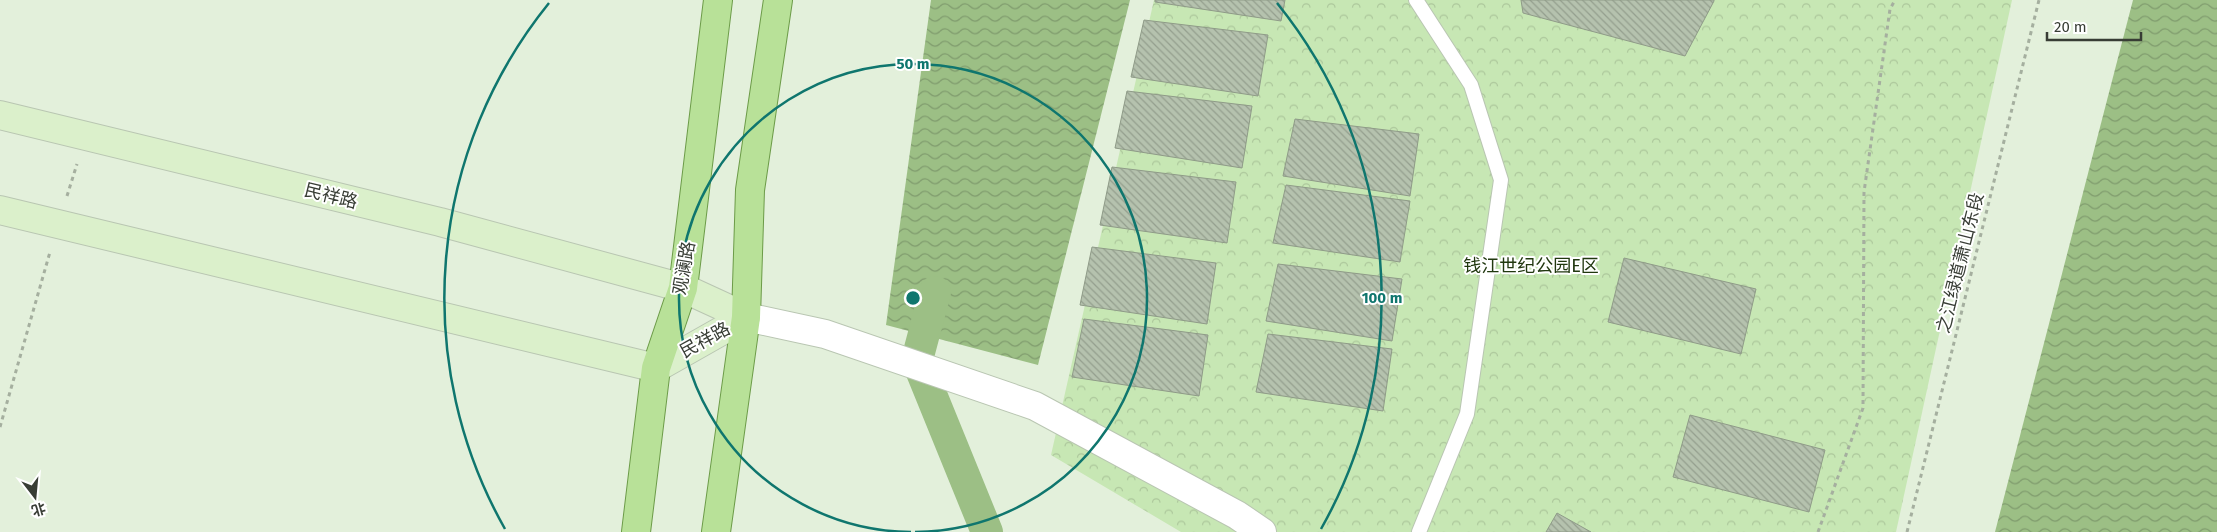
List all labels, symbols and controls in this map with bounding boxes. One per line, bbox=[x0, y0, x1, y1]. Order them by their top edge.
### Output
scale bar bbox=[2047, 10, 2141, 42]
text: 20 m bbox=[2054, 18, 2087, 36]
text: 50 m bbox=[896, 55, 930, 73]
street label: 民祥路 bbox=[302, 179, 360, 213]
street label: 之江绿道萧山东段 bbox=[1932, 190, 1988, 336]
street label: 观澜路 bbox=[668, 240, 700, 296]
park label: 钱江世纪公园E区 bbox=[1463, 255, 1599, 277]
centre of rings bbox=[904, 289, 922, 307]
text: 100 m bbox=[1362, 289, 1402, 307]
street label: 民祥路 bbox=[676, 317, 734, 363]
north arrow bbox=[10, 472, 60, 522]
text: 北 bbox=[29, 499, 48, 519]

